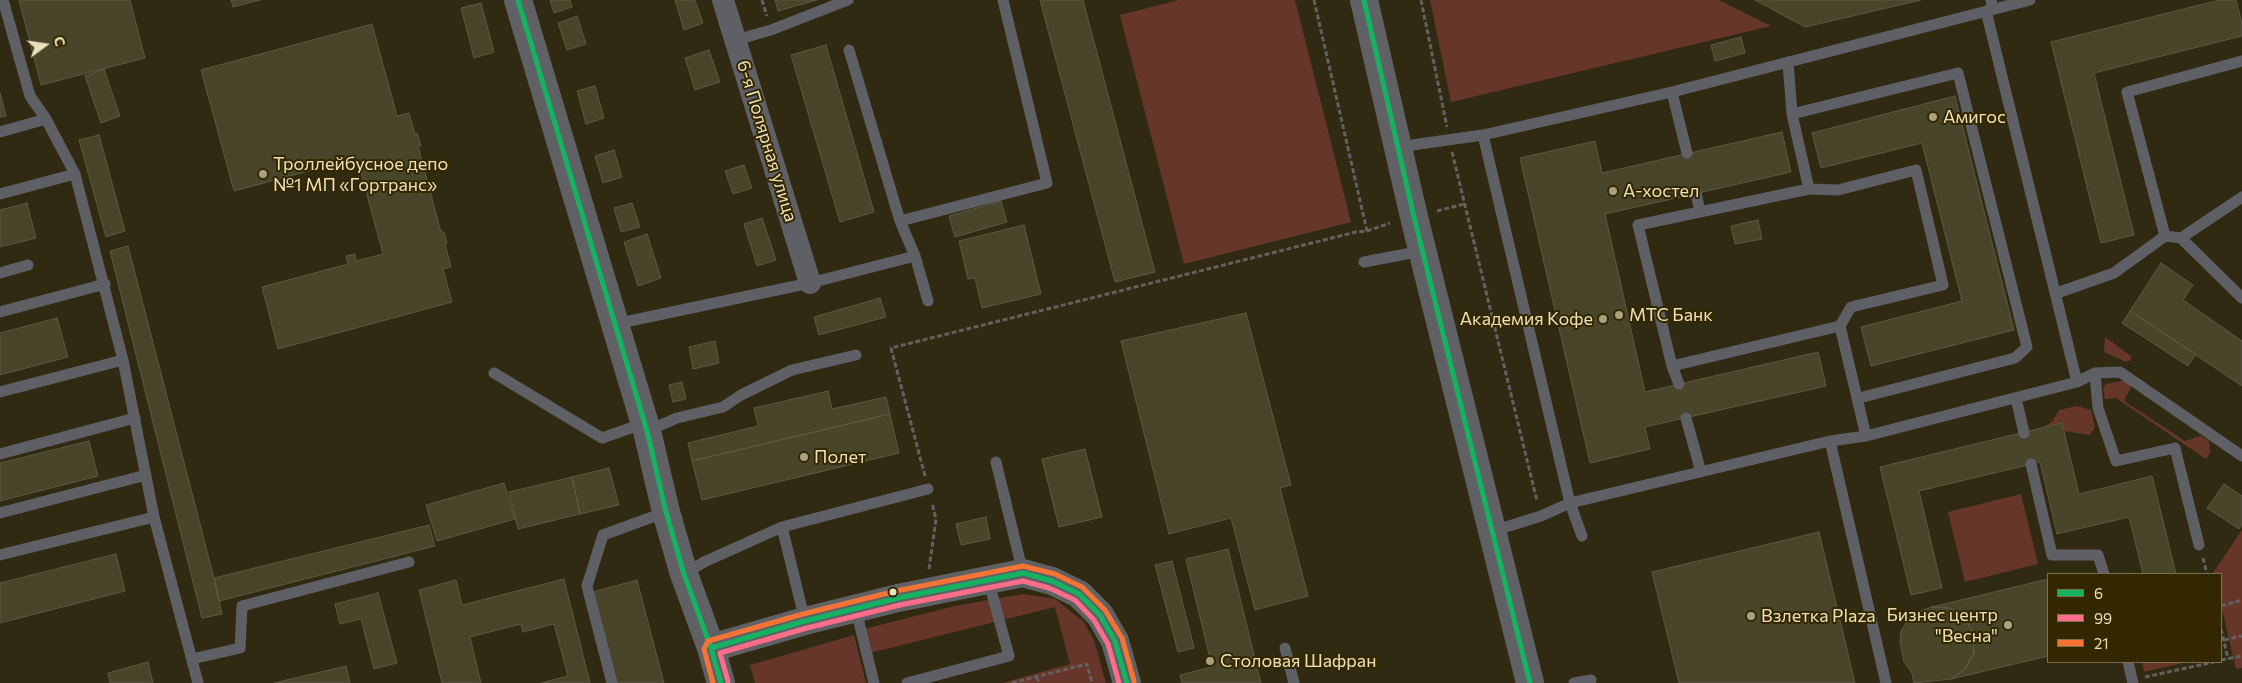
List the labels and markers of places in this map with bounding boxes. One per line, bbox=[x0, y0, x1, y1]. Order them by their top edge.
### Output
place label: Амигос bbox=[1943, 106, 2006, 128]
marker: Амигос bbox=[1927, 111, 1939, 123]
place label: Троллейбусное депо №1 МП «Гортранс» bbox=[273, 153, 448, 195]
marker: Троллейбусное депо №1 МП «Гортранс» bbox=[257, 168, 269, 180]
place label: А-хостел bbox=[1623, 180, 1699, 202]
marker: А-хостел bbox=[1607, 185, 1619, 197]
place label: МТС Банк bbox=[1629, 304, 1713, 326]
place label: Академия Кофе bbox=[1460, 308, 1593, 330]
marker: МТС Банк bbox=[1613, 309, 1625, 321]
marker: Академия Кофе bbox=[1597, 313, 1609, 325]
place label: Полет bbox=[814, 446, 866, 468]
marker: Полет bbox=[798, 451, 810, 463]
unlabelled marker bbox=[888, 587, 898, 597]
place label: Бизнес центр "Весна" bbox=[1886, 604, 1998, 646]
place label: Взлетка Plaza bbox=[1761, 605, 1876, 627]
marker: Взлетка Plaza bbox=[1745, 610, 1757, 622]
marker: Бизнес центр "Весна" bbox=[2002, 619, 2014, 631]
place label: Столовая Шафран bbox=[1220, 650, 1376, 672]
marker: Столовая Шафран bbox=[1204, 655, 1216, 667]

